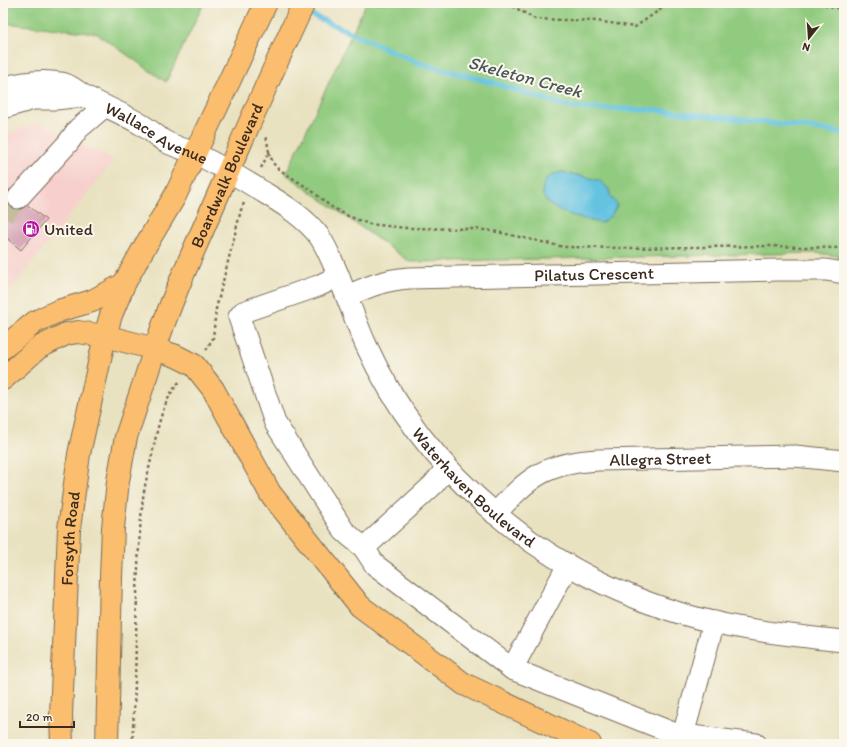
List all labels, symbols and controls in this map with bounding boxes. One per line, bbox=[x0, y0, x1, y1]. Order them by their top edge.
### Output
north arrow bbox=[789, 18, 829, 58]
text: N bbox=[801, 40, 812, 54]
water label: Skeleton Creek bbox=[466, 51, 586, 103]
street label: Wallace Avenue bbox=[102, 98, 211, 168]
street label: Boardwalk Boulevard bbox=[186, 99, 268, 251]
fuel station icon: United bbox=[21, 219, 41, 239]
place label: United bbox=[44, 219, 94, 239]
street label: Pilatus Crescent bbox=[534, 263, 655, 285]
street label: Waterhaven Boulevard bbox=[408, 423, 540, 552]
street label: Allegra Street bbox=[609, 448, 711, 470]
street label: Forsyth Road bbox=[57, 489, 84, 586]
scale bar bbox=[20, 703, 74, 729]
text: 20 m bbox=[26, 710, 53, 724]

